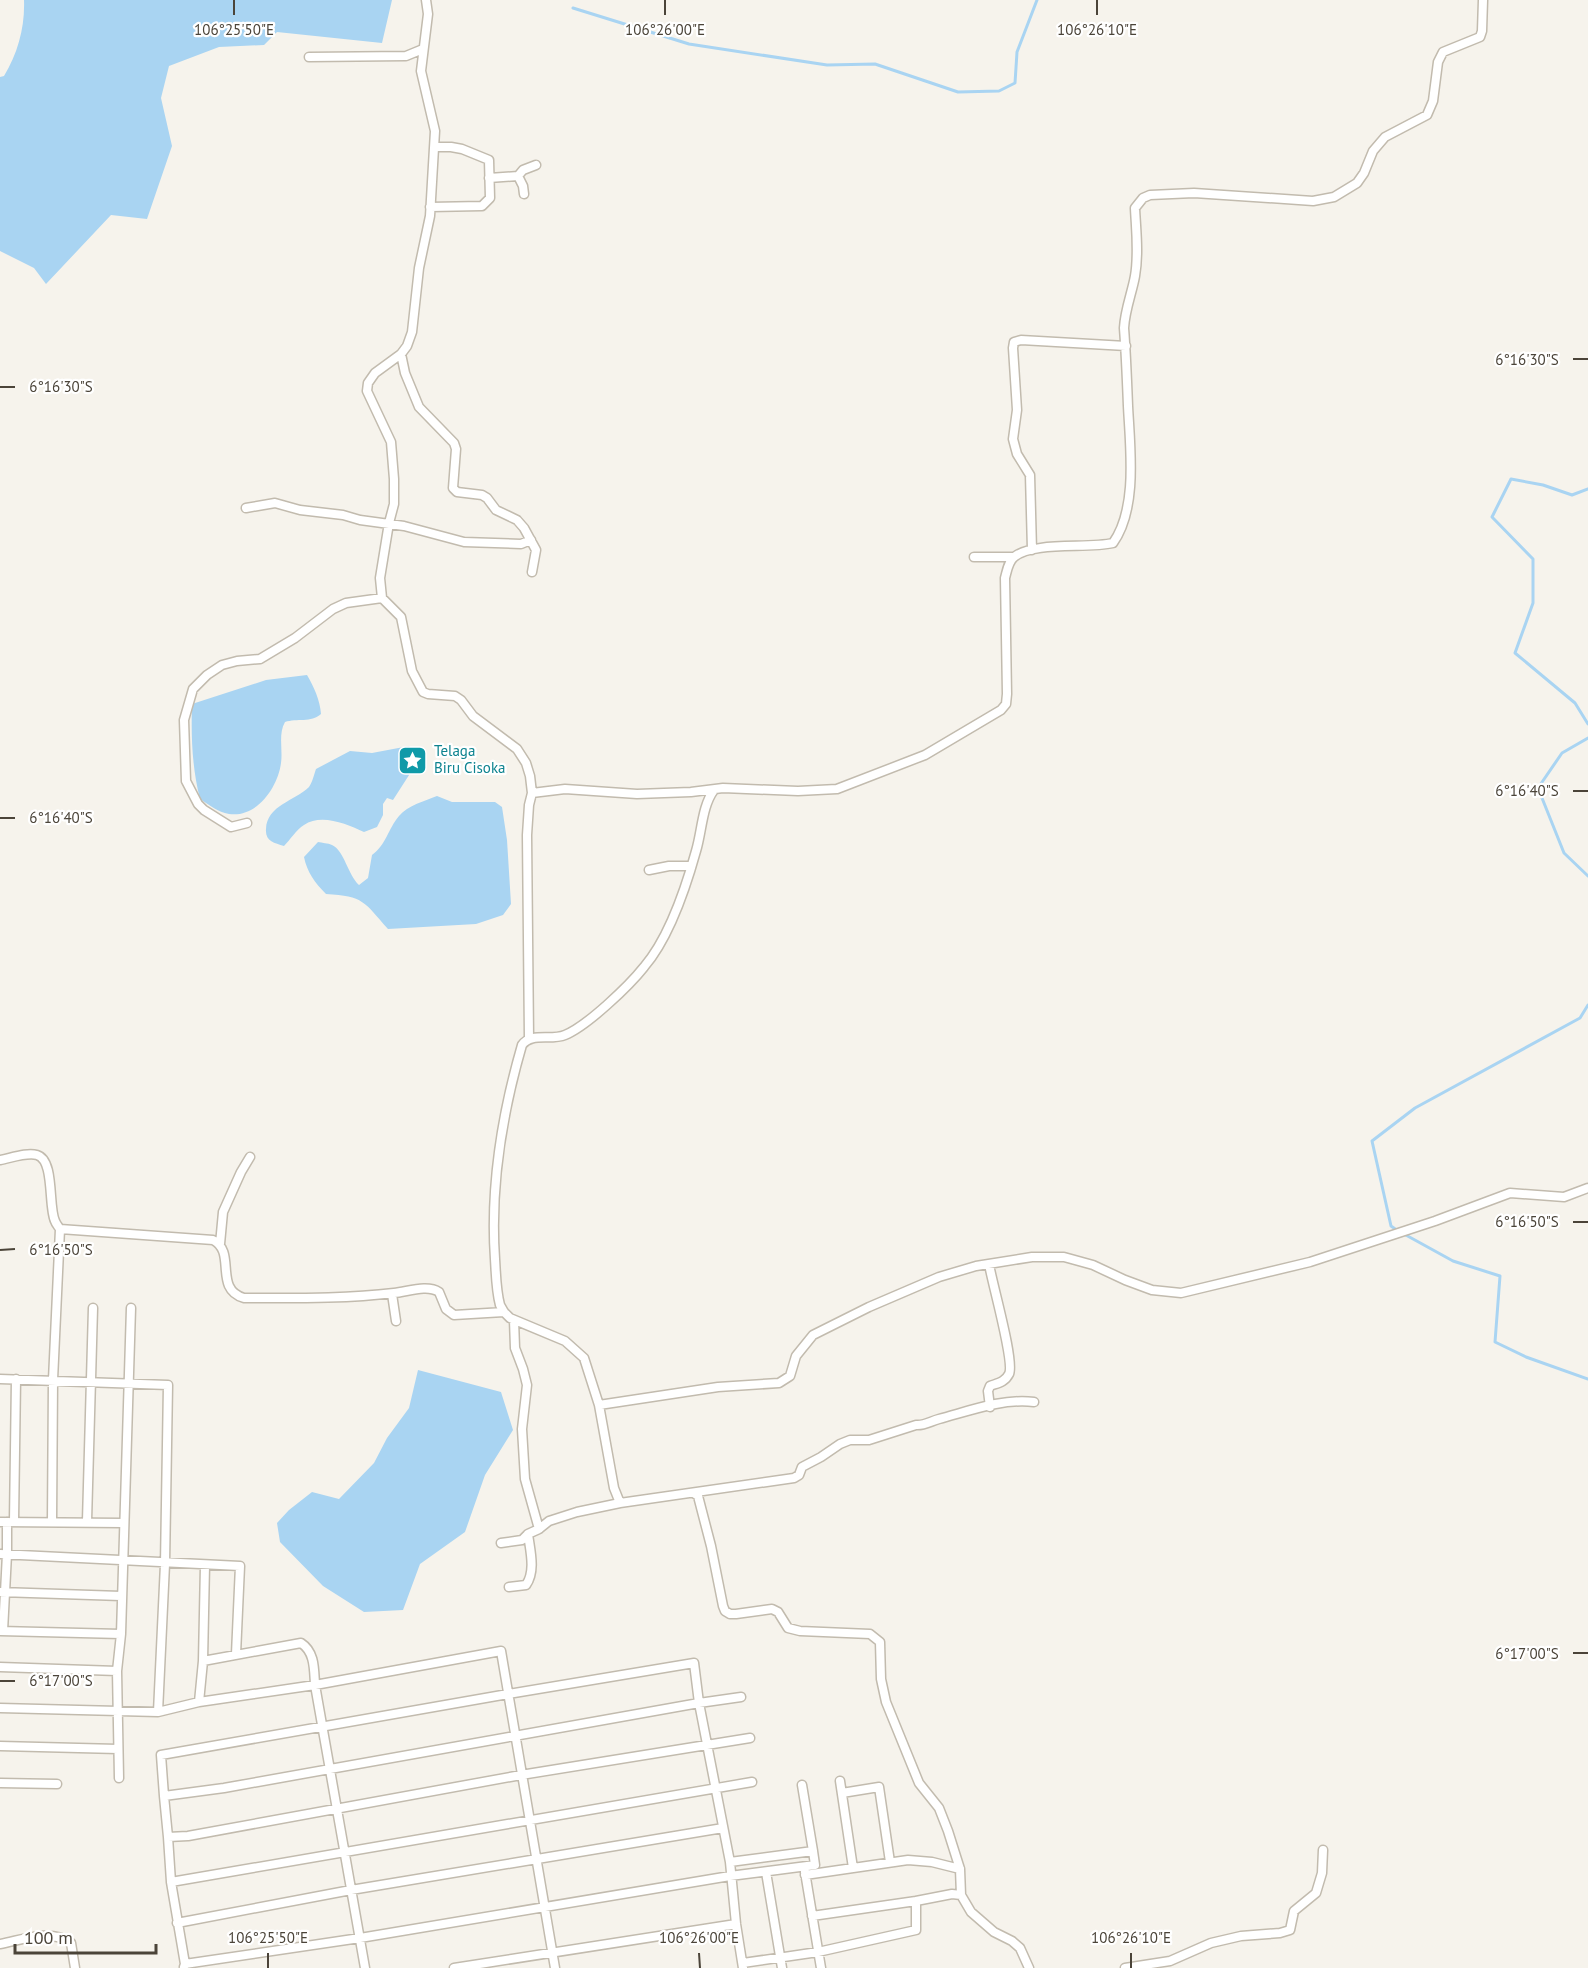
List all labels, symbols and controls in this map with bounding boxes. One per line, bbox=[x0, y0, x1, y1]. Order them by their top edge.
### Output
text: 106°25'50"E bbox=[194, 20, 274, 39]
text: 106°26'00"E bbox=[625, 20, 705, 39]
text: 106°26'10"E bbox=[1057, 20, 1137, 39]
text: 6°16'30"S bbox=[1495, 350, 1559, 369]
text: 6°16'30"S bbox=[29, 377, 93, 396]
place label: Telaga Biru Cisoka bbox=[434, 741, 506, 777]
place icon: Telaga Biru Cisoka bbox=[397, 744, 429, 776]
text: 6°16'40"S bbox=[1495, 781, 1559, 800]
text: 6°16'40"S bbox=[29, 808, 93, 827]
text: 6°16'50"S bbox=[1495, 1212, 1559, 1231]
text: 6°16'50"S bbox=[29, 1240, 93, 1259]
text: 6°17'00"S bbox=[1495, 1644, 1559, 1663]
text: 6°17'00"S bbox=[29, 1671, 93, 1690]
scale bar bbox=[15, 1917, 156, 1955]
text: 100 m bbox=[24, 1926, 73, 1949]
text: 106°25'50"E bbox=[228, 1928, 308, 1947]
text: 106°26'00"E bbox=[659, 1928, 739, 1947]
text: 106°26'10"E bbox=[1091, 1928, 1171, 1947]

